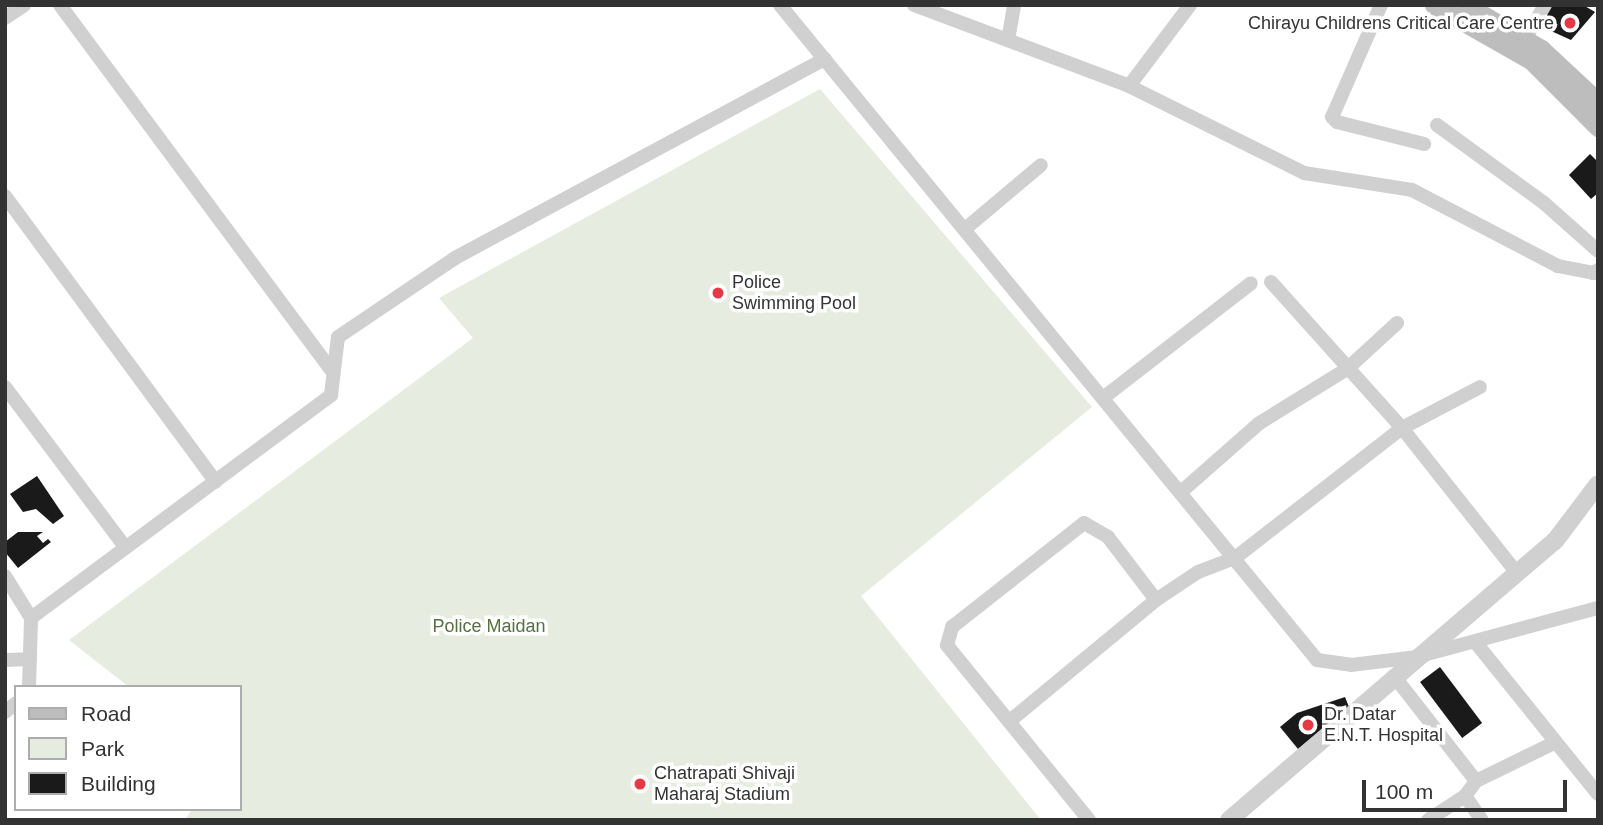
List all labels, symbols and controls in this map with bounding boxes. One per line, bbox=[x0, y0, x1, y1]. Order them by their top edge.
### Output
place label: Chirayu Childrens Critical Care Centre bbox=[1248, 12, 1554, 34]
marker: Chirayu Childrens Critical Care Centre bbox=[1560, 13, 1580, 33]
place label: Police Swimming Pool bbox=[732, 272, 856, 314]
marker: Police Swimming Pool bbox=[710, 285, 726, 301]
park label: Police Maidan bbox=[432, 615, 546, 637]
legend bbox=[14, 685, 242, 811]
text: Road bbox=[81, 702, 131, 725]
place label: Dr. Datar E.N.T. Hospital bbox=[1324, 704, 1443, 746]
marker: Dr. Datar E.N.T. Hospital bbox=[1298, 715, 1318, 735]
text: Park bbox=[81, 737, 124, 760]
place label: Chatrapati Shivaji Maharaj Stadium bbox=[654, 763, 795, 806]
scale bar bbox=[1365, 766, 1570, 810]
text: Building bbox=[81, 772, 156, 795]
marker: Chatrapati Shivaji Maharaj Stadium bbox=[632, 776, 648, 792]
text: 100 m bbox=[1375, 780, 1433, 803]

